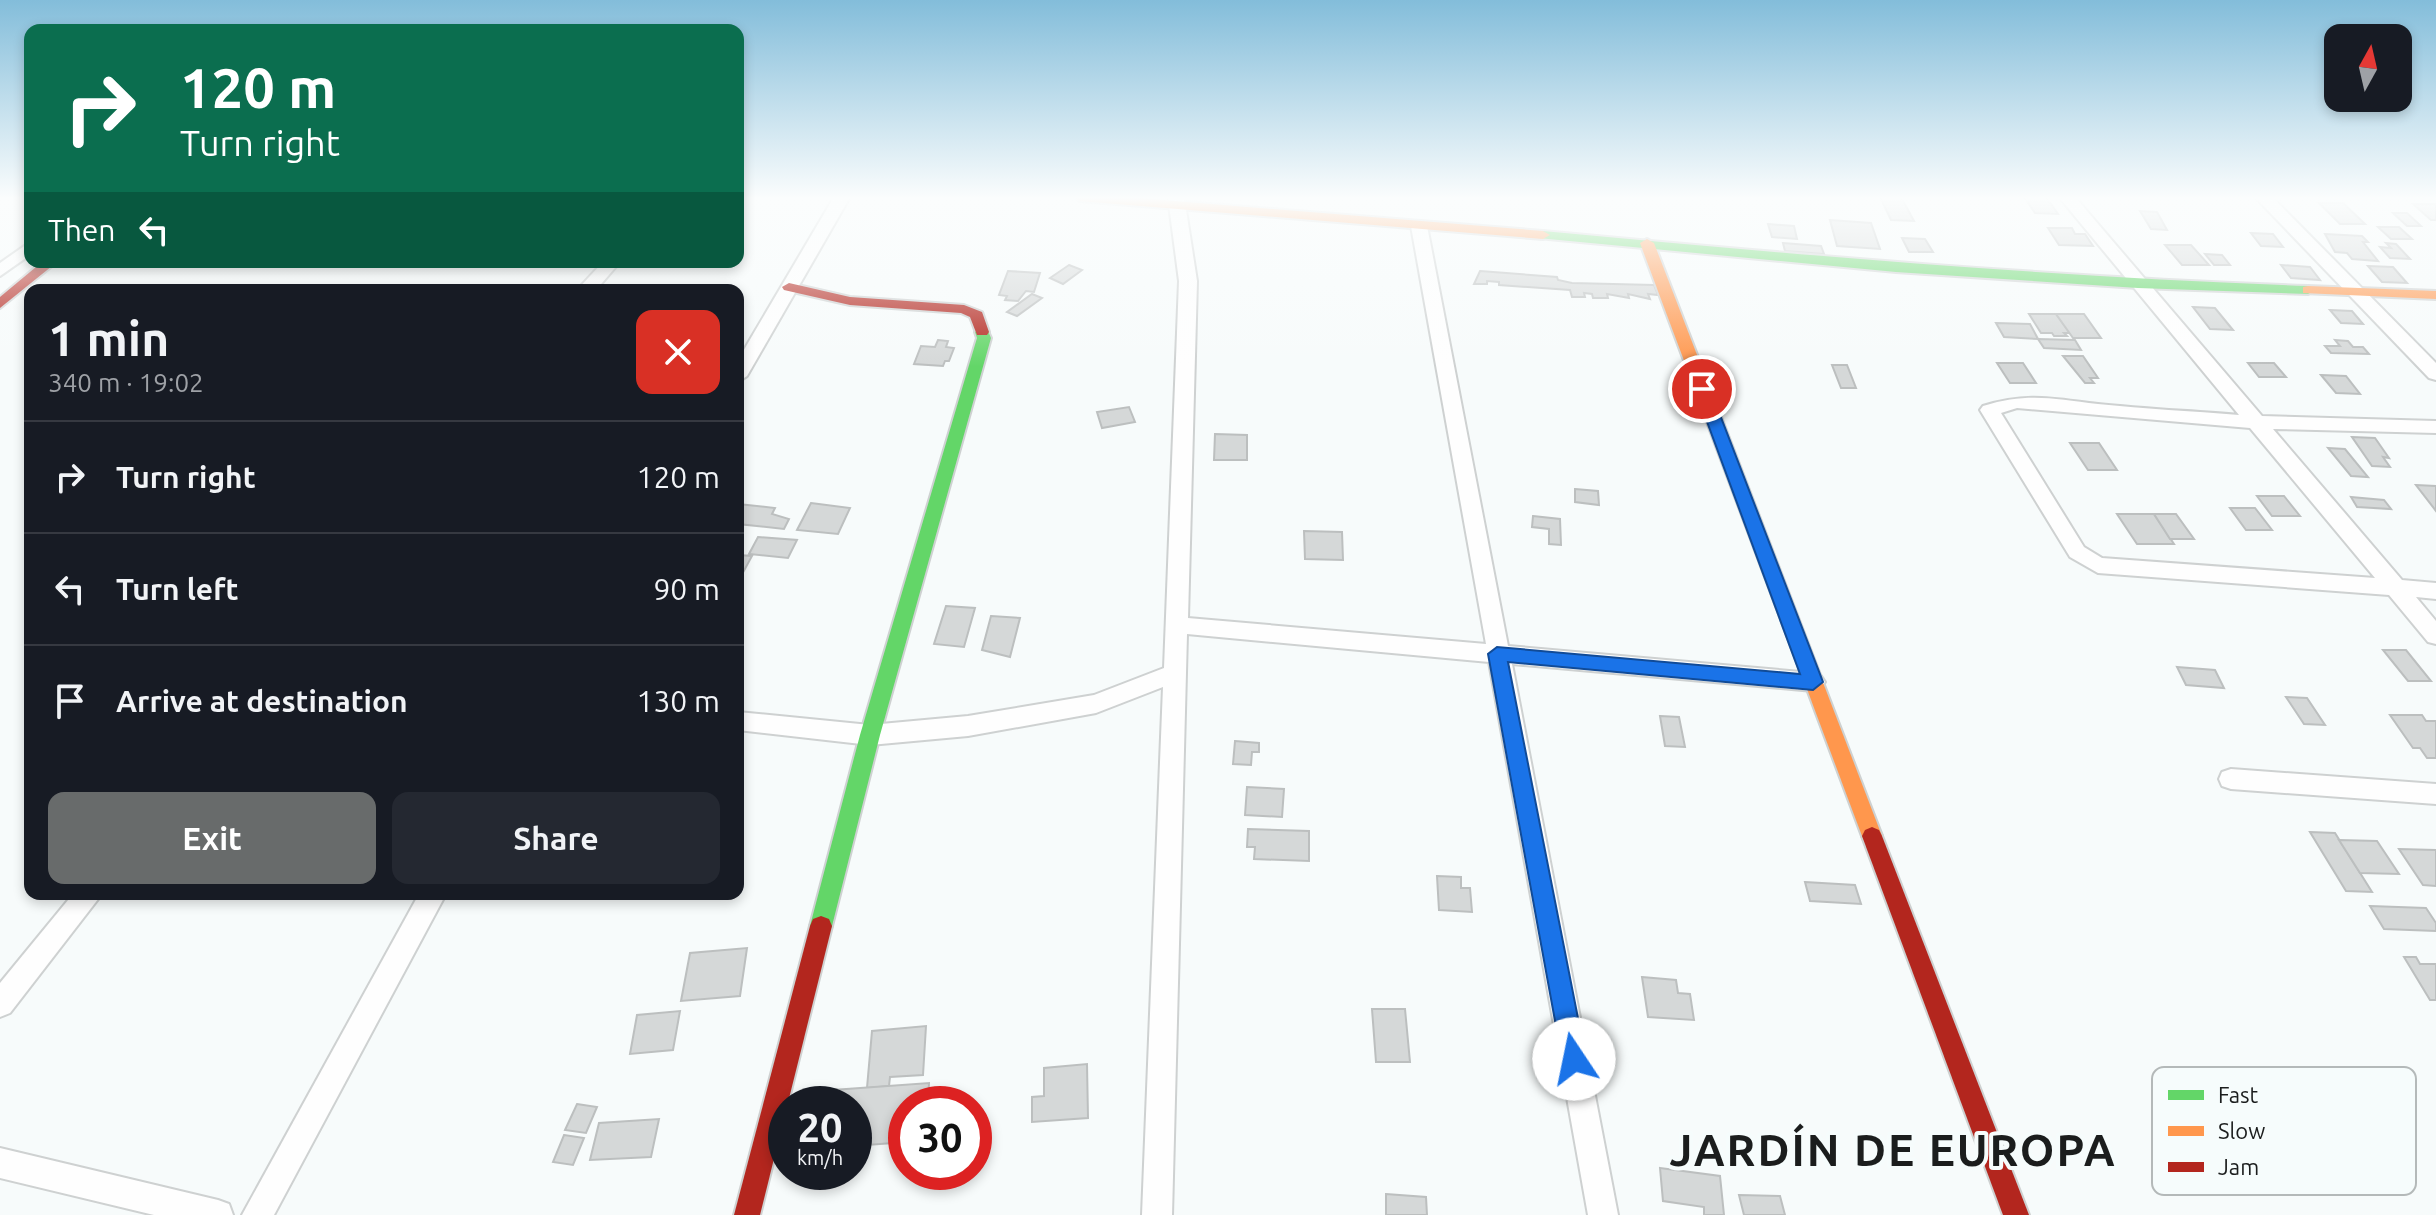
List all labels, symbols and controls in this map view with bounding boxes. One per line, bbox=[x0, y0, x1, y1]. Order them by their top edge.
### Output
north arrow bbox=[2324, 24, 2412, 112]
map controls bbox=[2324, 24, 2412, 112]
icon: right bbox=[48, 56, 152, 160]
text: 120 m bbox=[180, 56, 336, 119]
text: Turn right bbox=[180, 122, 340, 163]
icon: left bbox=[132, 208, 176, 252]
text: Then bbox=[48, 213, 116, 247]
button: close bbox=[636, 310, 720, 394]
text: 1 min bbox=[48, 311, 169, 365]
pin bbox=[1668, 355, 1736, 423]
icon: arrive bbox=[1680, 367, 1724, 411]
text: 340 m · 19:02 bbox=[48, 368, 204, 397]
icon: right bbox=[48, 455, 92, 499]
text: Turn right bbox=[116, 460, 256, 494]
text: 120 m bbox=[636, 460, 720, 494]
icon: left bbox=[48, 567, 92, 611]
text: Turn left bbox=[116, 572, 238, 606]
text: 90 m bbox=[653, 572, 720, 606]
icon: arrive bbox=[48, 679, 92, 723]
text: Arrive at destination bbox=[116, 684, 408, 718]
text: 130 m bbox=[636, 684, 720, 718]
button: Exit bbox=[48, 792, 376, 884]
button: Share bbox=[392, 792, 720, 884]
position arrow bbox=[1532, 1017, 1616, 1101]
legend bbox=[2152, 1067, 2416, 1195]
text: Fast bbox=[2218, 1082, 2259, 1107]
speed limit sign: 30 bbox=[888, 1086, 992, 1190]
text: 20 bbox=[797, 1105, 843, 1150]
text: Slow bbox=[2218, 1118, 2265, 1143]
district label: JARDÍN DE EUROPA bbox=[1669, 1123, 2117, 1174]
text: km/h bbox=[797, 1146, 843, 1169]
text: Jam bbox=[2218, 1154, 2259, 1179]

